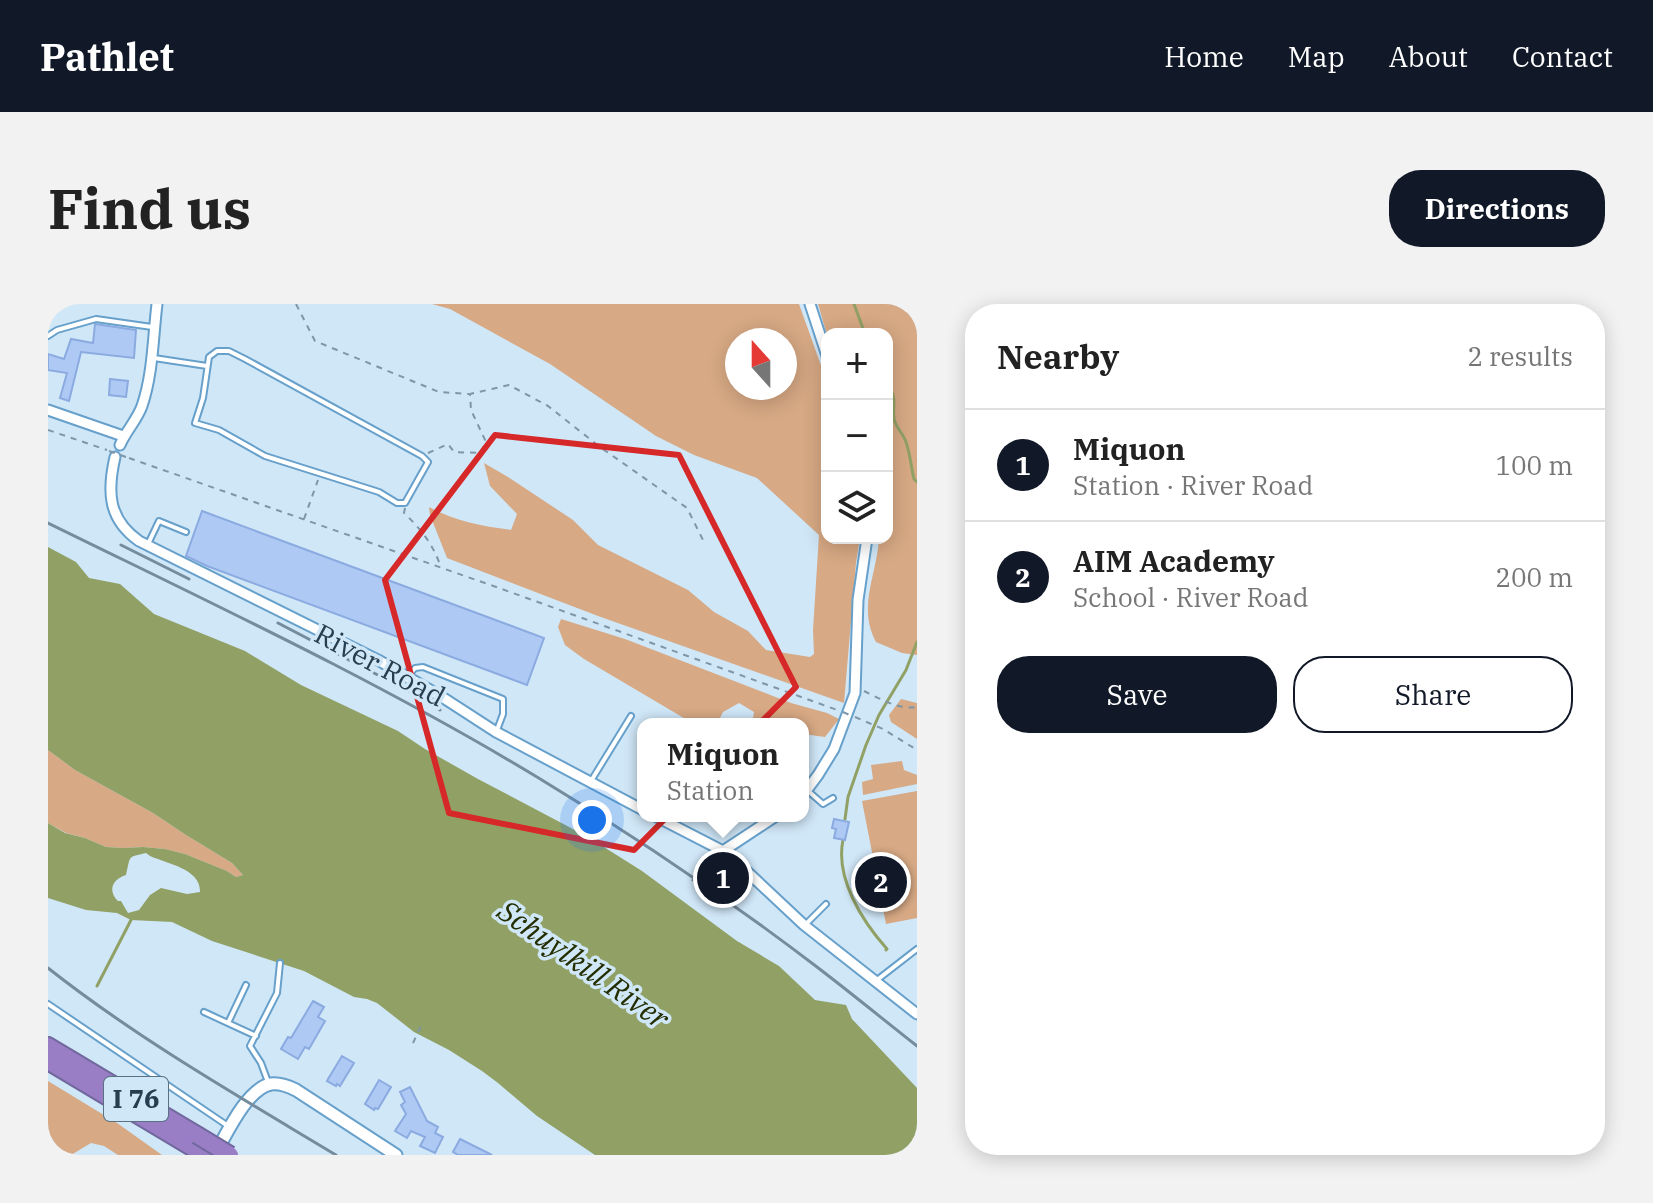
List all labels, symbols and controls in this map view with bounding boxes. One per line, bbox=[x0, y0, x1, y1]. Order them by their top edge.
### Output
text: Pathlet bbox=[40, 32, 174, 81]
text: Home bbox=[1164, 38, 1244, 75]
text: Map bbox=[1288, 38, 1345, 75]
text: About bbox=[1389, 38, 1468, 75]
text: Contact bbox=[1512, 38, 1613, 75]
button: Directions bbox=[1389, 170, 1605, 247]
text: Find us bbox=[48, 172, 251, 244]
north arrow bbox=[725, 328, 797, 400]
map controls bbox=[821, 328, 893, 544]
button: + bbox=[821, 328, 893, 400]
text: Nearby bbox=[997, 334, 1119, 378]
text: 2 results bbox=[1467, 339, 1573, 373]
button: − bbox=[821, 400, 893, 472]
text: Miquon bbox=[1073, 429, 1185, 468]
text: 1 bbox=[1015, 448, 1031, 482]
text: 100 m bbox=[1495, 448, 1573, 482]
text: Station · River Road bbox=[1073, 468, 1313, 502]
button: layers bbox=[821, 472, 893, 544]
text: AIM Academy bbox=[1073, 541, 1275, 580]
text: 2 bbox=[1015, 560, 1031, 594]
text: 200 m bbox=[1495, 560, 1573, 594]
text: School · River Road bbox=[1073, 580, 1309, 614]
street label: River Road bbox=[308, 615, 452, 714]
button: Save bbox=[997, 656, 1277, 733]
button: Share bbox=[1293, 656, 1573, 733]
popup bbox=[637, 718, 809, 822]
text: Miquon bbox=[667, 734, 779, 773]
text: Station bbox=[667, 773, 754, 807]
your location bbox=[572, 800, 612, 840]
pin: 1 bbox=[697, 848, 749, 908]
pin: 2 bbox=[855, 852, 907, 912]
water label: Schuylkill River bbox=[490, 890, 678, 1038]
road number: I 76 bbox=[104, 1077, 168, 1121]

